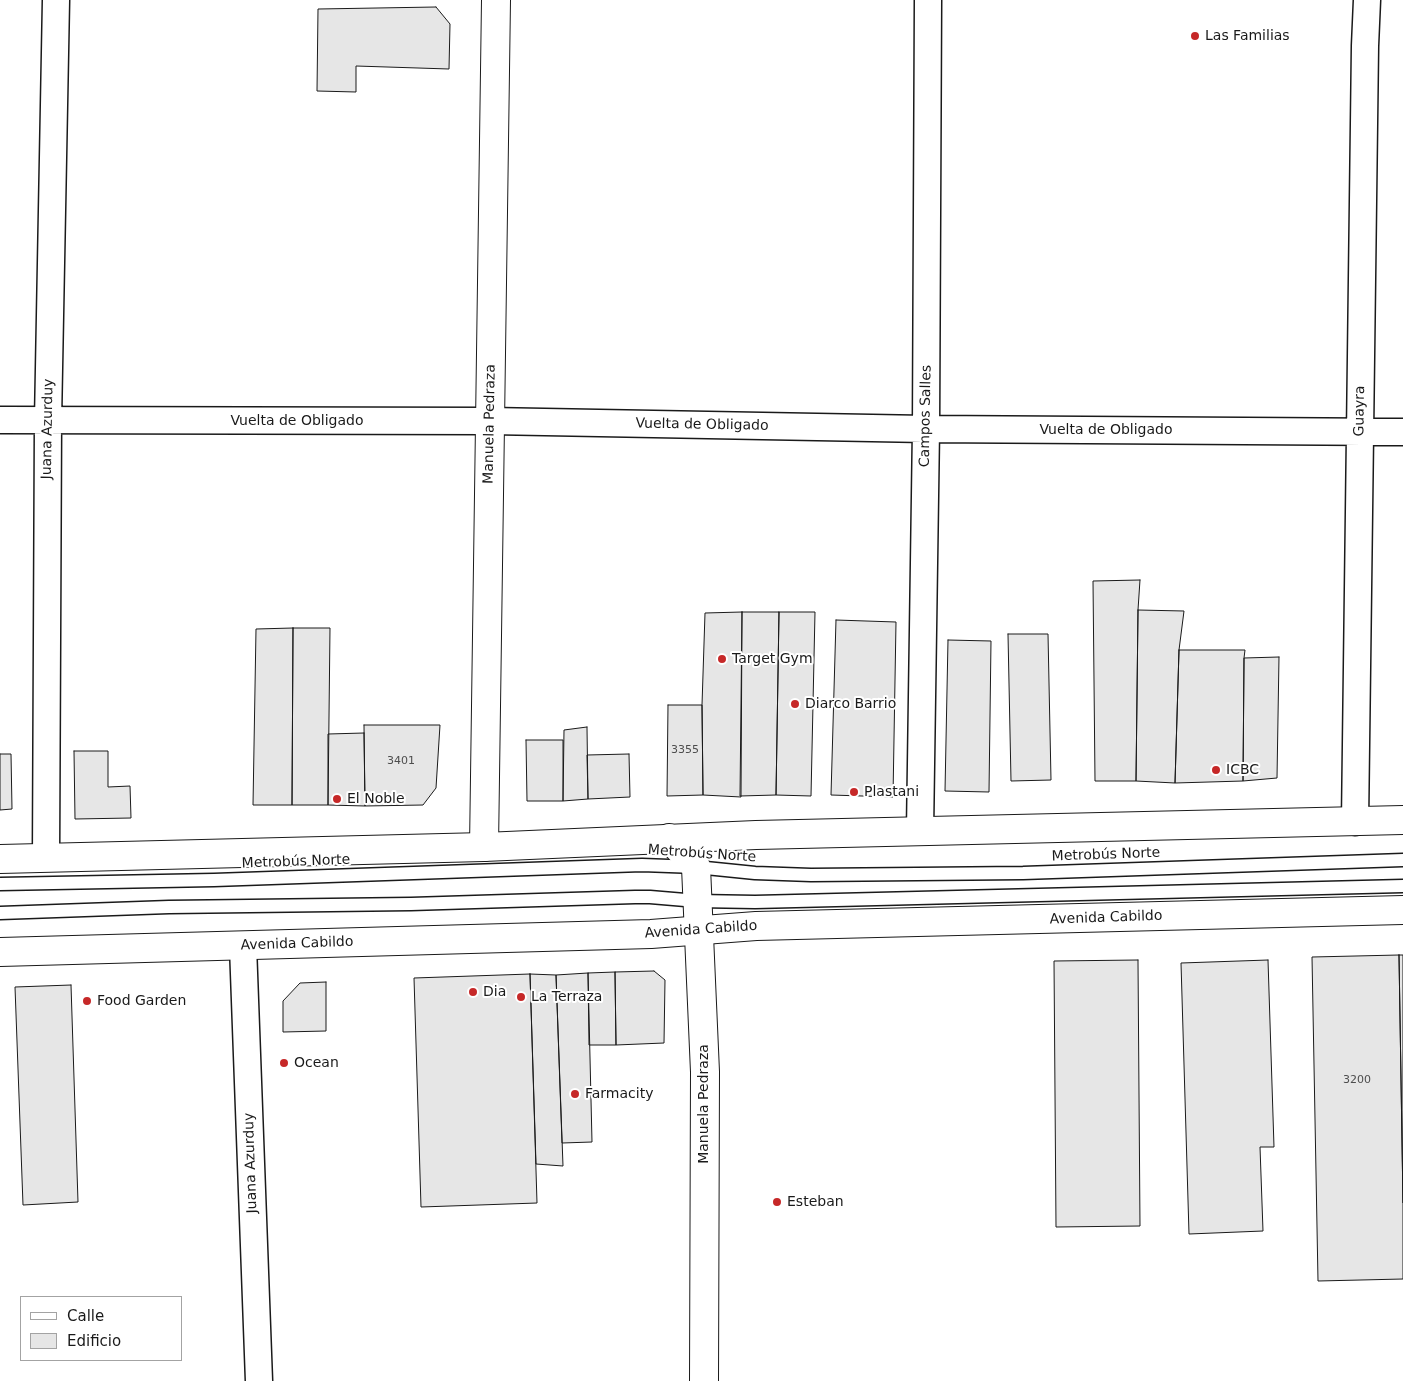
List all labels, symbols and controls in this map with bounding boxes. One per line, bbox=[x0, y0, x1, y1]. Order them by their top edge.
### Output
place label: Las Familias bbox=[1205, 28, 1290, 44]
marker: Las Familias bbox=[1189, 30, 1201, 42]
street label: Manuela Pedraza bbox=[481, 364, 499, 484]
street label: Campos Salles bbox=[917, 365, 935, 467]
street label: Juana Azurduy bbox=[39, 378, 57, 480]
street label: Guayra bbox=[1351, 385, 1369, 437]
street label: Vuelta de Obligado bbox=[230, 413, 364, 429]
street label: Vuelta de Obligado bbox=[635, 415, 769, 435]
street label: Vuelta de Obligado bbox=[1039, 422, 1173, 438]
place label: Target Gym bbox=[732, 651, 813, 667]
marker: Target Gym bbox=[716, 653, 728, 665]
place label: Diarco Barrio bbox=[805, 696, 896, 712]
marker: Diarco Barrio bbox=[789, 698, 801, 710]
house number: 3355 bbox=[671, 743, 699, 757]
house number: 3401 bbox=[387, 754, 415, 768]
place label: ICBC bbox=[1226, 762, 1259, 778]
marker: ICBC bbox=[1210, 764, 1222, 776]
place label: Plastani bbox=[864, 784, 919, 800]
marker: Plastani bbox=[848, 786, 860, 798]
place label: El Noble bbox=[347, 791, 405, 807]
marker: El Noble bbox=[331, 793, 343, 805]
street label: Metrobús Norte bbox=[647, 842, 757, 866]
street label: Metrobús Norte bbox=[1051, 845, 1161, 865]
street label: Metrobús Norte bbox=[241, 852, 351, 872]
street label: Avenida Cabildo bbox=[1049, 908, 1163, 928]
street label: Avenida Cabildo bbox=[644, 918, 758, 942]
street label: Avenida Cabildo bbox=[240, 934, 354, 954]
place label: Dia bbox=[483, 984, 506, 1000]
marker: Dia bbox=[467, 986, 479, 998]
place label: La Terraza bbox=[531, 989, 602, 1005]
marker: La Terraza bbox=[515, 991, 527, 1003]
place label: Food Garden bbox=[97, 993, 186, 1009]
marker: Food Garden bbox=[81, 995, 93, 1007]
street label: Manuela Pedraza bbox=[696, 1044, 712, 1164]
place label: Ocean bbox=[294, 1055, 339, 1071]
marker: Ocean bbox=[278, 1057, 290, 1069]
house number: 3200 bbox=[1343, 1073, 1371, 1087]
place label: Farmacity bbox=[585, 1086, 653, 1102]
marker: Farmacity bbox=[569, 1088, 581, 1100]
street label: Juana Azurduy bbox=[241, 1112, 261, 1214]
place label: Esteban bbox=[787, 1194, 844, 1210]
marker: Esteban bbox=[771, 1196, 783, 1208]
legend bbox=[20, 1296, 182, 1361]
text: Calle bbox=[67, 1307, 104, 1325]
text: Edificio bbox=[67, 1332, 121, 1350]

